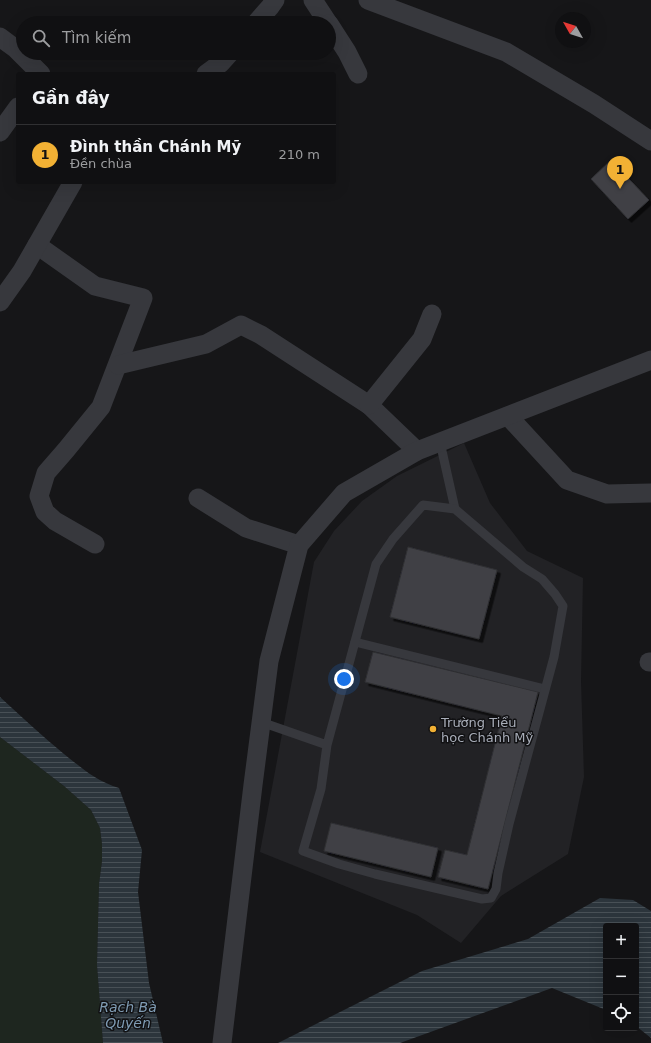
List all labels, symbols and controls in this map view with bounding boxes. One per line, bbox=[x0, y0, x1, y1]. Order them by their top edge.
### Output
north arrow bbox=[555, 12, 591, 48]
search box bbox=[16, 16, 336, 60]
icon: search bbox=[30, 27, 52, 49]
text: Tìm kiếm bbox=[62, 29, 131, 47]
text: Gần đây bbox=[32, 88, 110, 108]
text: Đình thần Chánh Mỹ bbox=[70, 138, 241, 156]
text: 1 bbox=[40, 147, 50, 162]
text: 210 m bbox=[278, 147, 320, 162]
text: Đền chùa bbox=[70, 156, 132, 171]
pin: 1 bbox=[607, 156, 633, 189]
your location bbox=[334, 669, 354, 689]
place label: Trường Tiểu học Chánh Mỹ bbox=[440, 715, 534, 745]
marker: Trường Tiểu học Chánh Mỹ bbox=[428, 724, 438, 734]
map controls bbox=[603, 923, 639, 1031]
button: + bbox=[603, 923, 639, 959]
button: − bbox=[603, 959, 639, 995]
button: locate bbox=[603, 995, 639, 1031]
water label: Rạch Bà Quyến bbox=[99, 999, 157, 1031]

